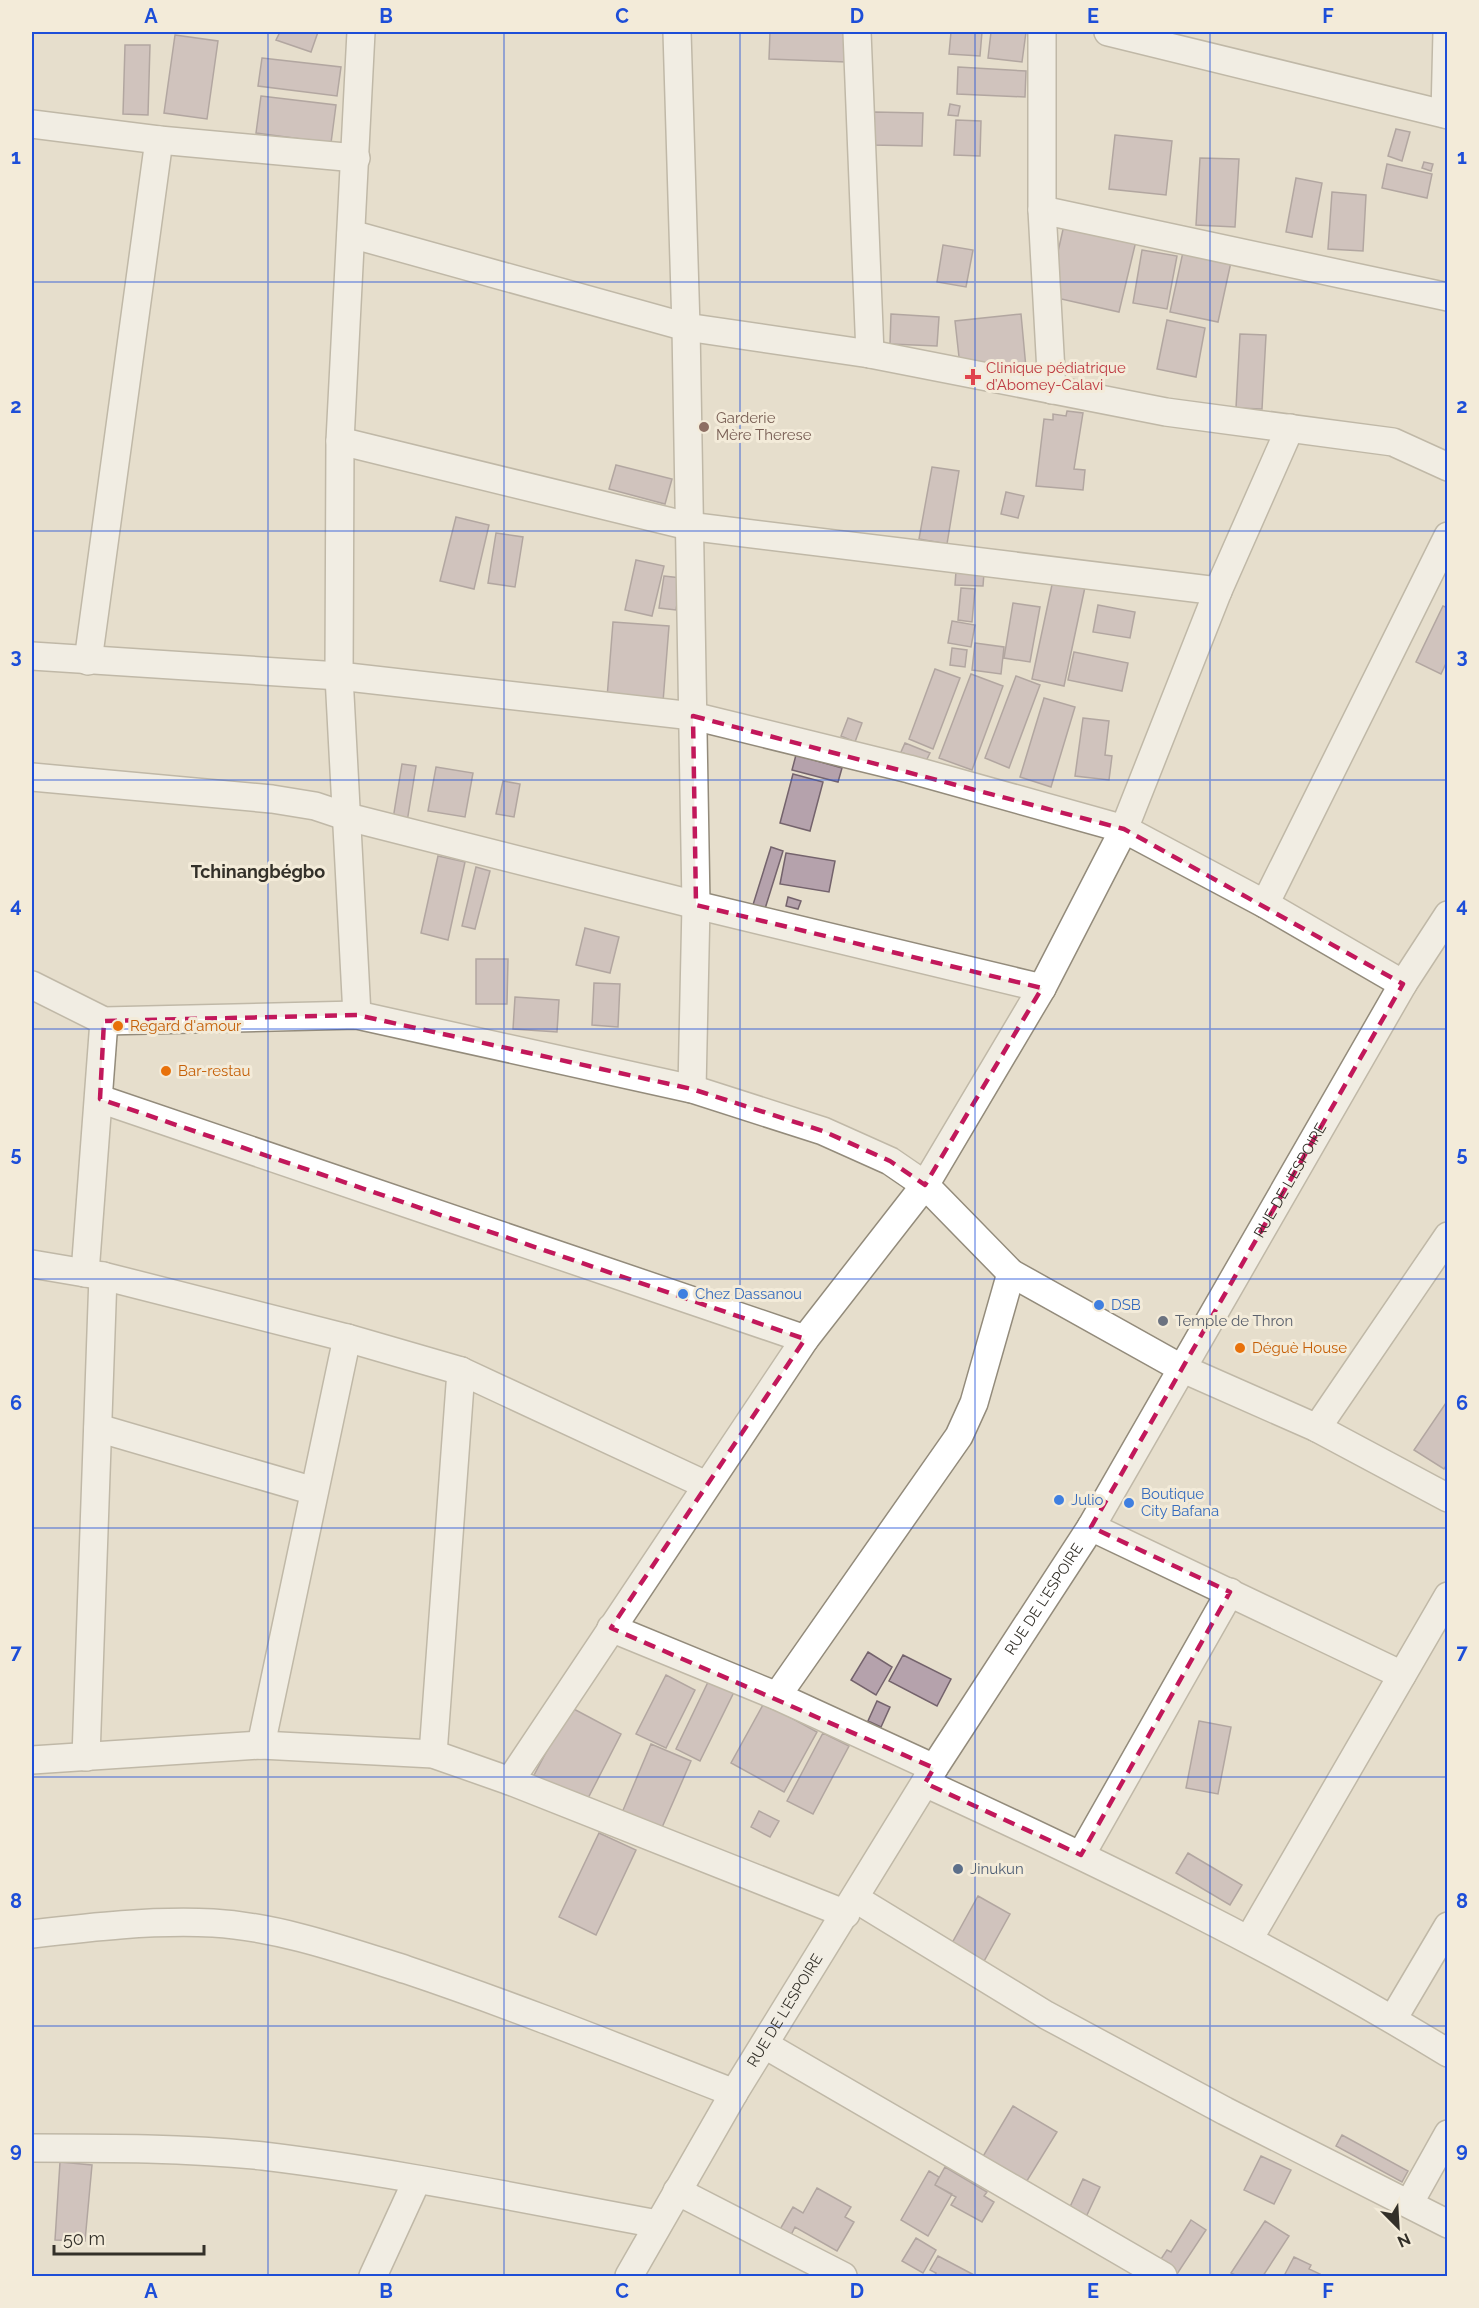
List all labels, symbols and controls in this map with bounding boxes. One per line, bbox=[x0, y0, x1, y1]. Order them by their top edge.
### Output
text: A bbox=[144, 4, 158, 28]
text: B bbox=[379, 4, 393, 28]
text: C bbox=[615, 4, 629, 28]
text: D bbox=[850, 4, 864, 28]
text: E bbox=[1087, 4, 1099, 28]
text: F bbox=[1322, 4, 1334, 28]
text: 1 bbox=[11, 145, 21, 169]
text: 1 bbox=[1457, 145, 1467, 169]
place label: Clinique pédiatrique d’Abomey-Calavi bbox=[986, 359, 1126, 394]
marker: Clinique pédiatrique d’Abomey-Calavi bbox=[964, 368, 982, 386]
text: 2 bbox=[10, 394, 22, 418]
text: 2 bbox=[1456, 394, 1468, 418]
place label: Garderie Mère Therese bbox=[716, 409, 812, 444]
marker: Garderie Mère Therese bbox=[697, 420, 711, 434]
text: 3 bbox=[10, 644, 22, 668]
text: 3 bbox=[1456, 644, 1468, 668]
district label: Tchinangbégbo bbox=[191, 861, 325, 882]
text: 4 bbox=[10, 893, 22, 917]
text: 4 bbox=[1456, 893, 1468, 917]
place label: Regard d'amour bbox=[130, 1017, 242, 1035]
marker: Regard d'amour bbox=[111, 1019, 125, 1033]
place label: Bar-restau bbox=[178, 1062, 250, 1080]
marker: Bar-restau bbox=[159, 1064, 173, 1078]
street label: RUE DE L'ESPOIRE bbox=[1250, 1120, 1330, 1241]
text: 5 bbox=[10, 1142, 22, 1166]
text: 5 bbox=[1456, 1142, 1468, 1166]
place label: Chez Dassanou bbox=[695, 1285, 802, 1303]
marker: Chez Dassanou bbox=[676, 1287, 690, 1301]
place label: DSB bbox=[1111, 1296, 1141, 1314]
marker: DSB bbox=[1092, 1298, 1106, 1312]
place label: Temple de Thron bbox=[1175, 1312, 1293, 1330]
marker: Temple de Thron bbox=[1156, 1314, 1170, 1328]
place label: Déguè House bbox=[1252, 1339, 1347, 1357]
marker: Déguè House bbox=[1233, 1341, 1247, 1355]
text: 6 bbox=[10, 1391, 22, 1415]
text: 6 bbox=[1456, 1391, 1468, 1415]
place label: Boutique City Bafana bbox=[1141, 1485, 1219, 1520]
place label: Julio bbox=[1071, 1491, 1103, 1509]
marker: Julio bbox=[1052, 1493, 1066, 1507]
marker: Boutique City Bafana bbox=[1122, 1496, 1136, 1510]
street label: RUE DE L'ESPOIRE bbox=[1001, 1540, 1087, 1658]
text: 7 bbox=[10, 1640, 22, 1664]
text: 7 bbox=[1456, 1640, 1468, 1664]
place label: Jinukun bbox=[970, 1860, 1024, 1878]
marker: Jinukun bbox=[951, 1862, 965, 1876]
text: 8 bbox=[10, 1889, 22, 1913]
text: 8 bbox=[1456, 1889, 1468, 1913]
street label: RUE DE L'ESPOIRE bbox=[743, 1951, 826, 2070]
text: 9 bbox=[10, 2138, 22, 2162]
text: 9 bbox=[1456, 2138, 1468, 2162]
north arrow bbox=[1368, 2197, 1428, 2257]
scale bar bbox=[54, 2218, 204, 2256]
text: 50 m bbox=[63, 2228, 105, 2249]
text: N bbox=[1394, 2229, 1413, 2251]
text: A bbox=[144, 2279, 158, 2303]
text: B bbox=[379, 2279, 393, 2303]
text: C bbox=[615, 2279, 629, 2303]
text: D bbox=[850, 2279, 864, 2303]
text: E bbox=[1087, 2279, 1099, 2303]
text: F bbox=[1322, 2279, 1334, 2303]

